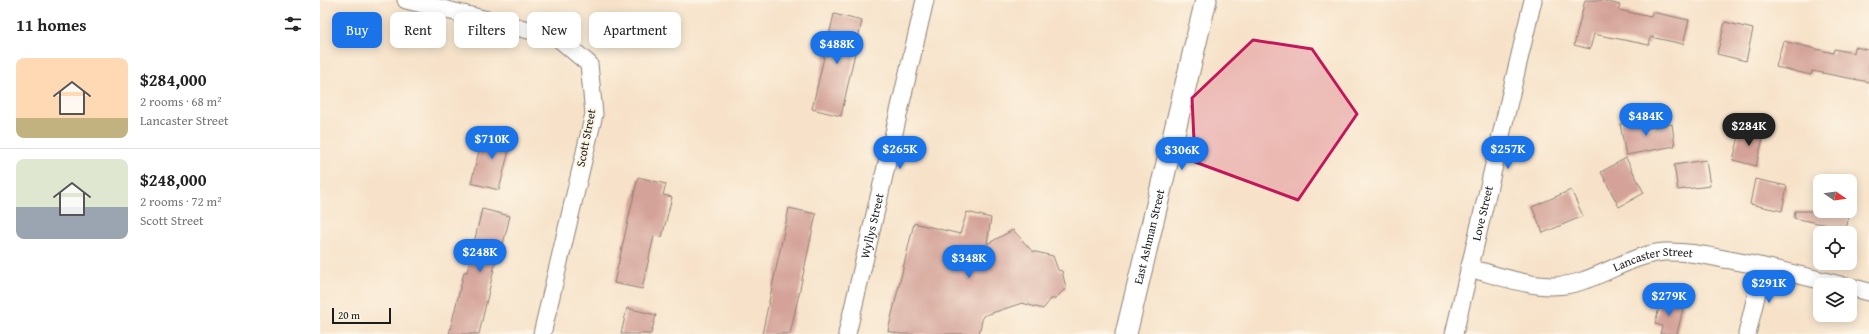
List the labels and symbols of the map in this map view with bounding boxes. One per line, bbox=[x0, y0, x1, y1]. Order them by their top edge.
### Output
pin: $488K bbox=[809, 31, 865, 65]
pin: $484K bbox=[1618, 103, 1674, 137]
street label: Scott Street bbox=[572, 107, 600, 168]
pin: $284K bbox=[1721, 113, 1777, 147]
pin: $710K bbox=[464, 126, 520, 160]
pin: $265K bbox=[872, 136, 928, 170]
pin: $257K bbox=[1480, 136, 1536, 170]
pin: $306K bbox=[1154, 137, 1210, 171]
north arrow bbox=[1813, 174, 1857, 218]
street label: Love Street bbox=[1467, 183, 1497, 242]
street label: East Ashman Street bbox=[1129, 187, 1169, 286]
street label: Wyllys Street bbox=[856, 191, 888, 260]
pin: $248K bbox=[452, 239, 508, 273]
street label: Lancaster Street bbox=[1610, 243, 1695, 275]
pin: $348K bbox=[941, 245, 997, 279]
pin: $291K bbox=[1741, 270, 1797, 304]
pin: $279K bbox=[1641, 283, 1697, 317]
scale bar bbox=[332, 306, 391, 325]

